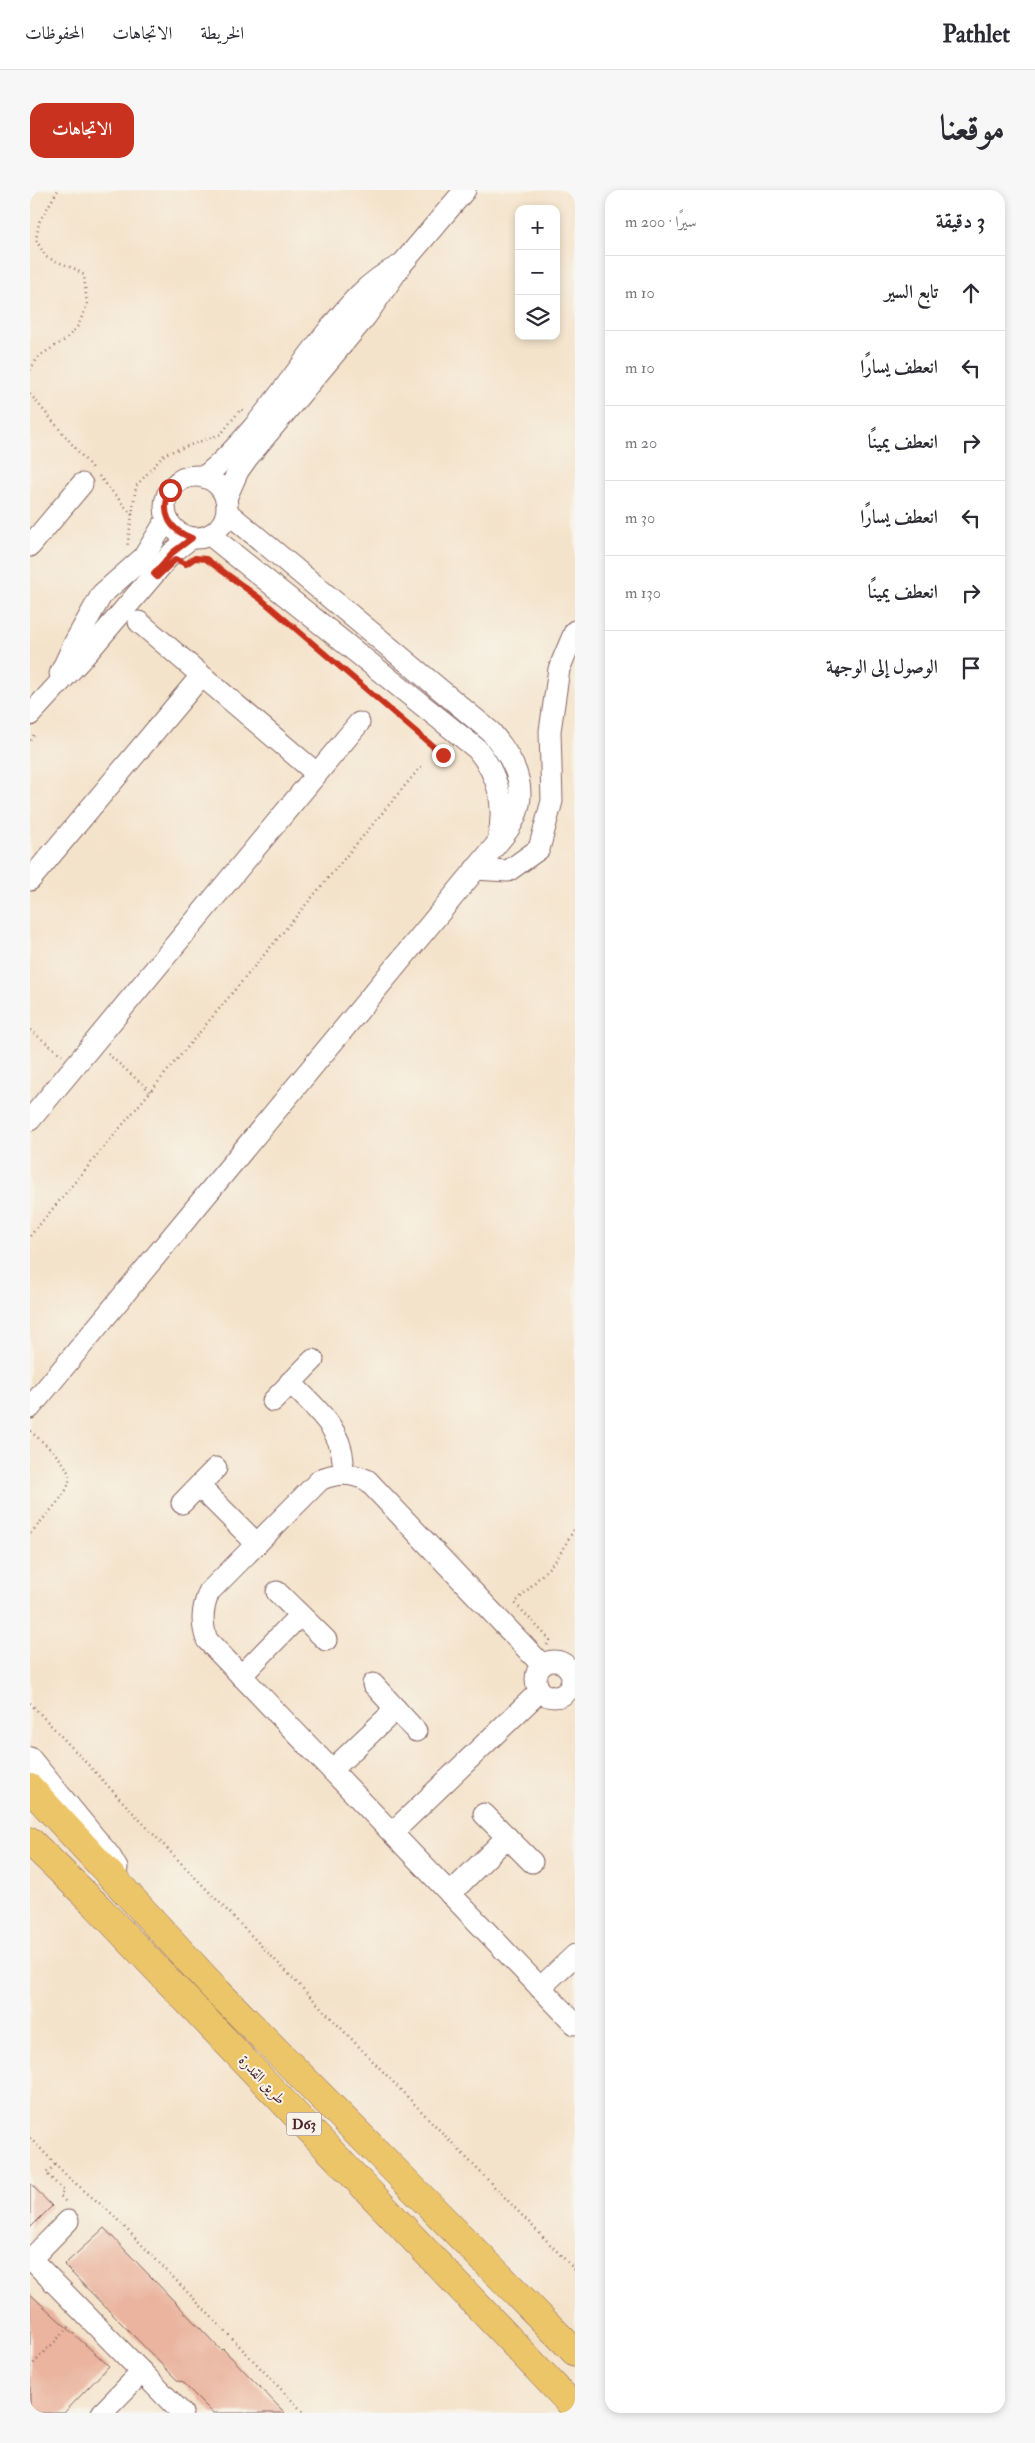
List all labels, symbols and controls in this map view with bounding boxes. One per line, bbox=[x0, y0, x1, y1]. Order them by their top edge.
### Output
text: Pathlet bbox=[942, 19, 1010, 50]
text: المحفوظات bbox=[25, 22, 84, 45]
text: الاتجاهات bbox=[112, 22, 172, 45]
text: الخريطة bbox=[200, 22, 244, 45]
button: الاتجاهات bbox=[30, 103, 134, 158]
text: موقعنا bbox=[940, 106, 1005, 150]
map controls bbox=[515, 205, 560, 340]
button: + bbox=[515, 205, 560, 250]
text: 3 دقيقة bbox=[936, 208, 985, 235]
text: سيرًا · 200 m bbox=[625, 212, 697, 232]
button: − bbox=[515, 250, 560, 295]
icon: ahead bbox=[957, 279, 985, 307]
text: تابع السير bbox=[884, 280, 938, 304]
text: 10 m bbox=[625, 283, 655, 303]
button: layers bbox=[515, 295, 560, 340]
icon: left bbox=[957, 354, 985, 382]
text: انعطف يسارًا bbox=[860, 355, 938, 379]
text: 10 m bbox=[625, 358, 655, 378]
icon: right bbox=[957, 429, 985, 457]
text: انعطف يمينًا bbox=[868, 430, 938, 454]
text: 20 m bbox=[625, 433, 657, 453]
route start bbox=[159, 479, 182, 502]
icon: left bbox=[957, 504, 985, 532]
text: انعطف يسارًا bbox=[860, 505, 938, 529]
text: 30 m bbox=[625, 508, 655, 528]
icon: right bbox=[957, 579, 985, 607]
text: انعطف يمينًا bbox=[868, 580, 938, 604]
text: 130 m bbox=[625, 583, 661, 603]
icon: arrive bbox=[957, 654, 985, 682]
text: الوصول إلى الوجهة bbox=[826, 655, 938, 679]
route end bbox=[432, 744, 455, 767]
street label: طريق القدرة bbox=[234, 2051, 290, 2109]
road number: D63 bbox=[286, 2112, 322, 2136]

